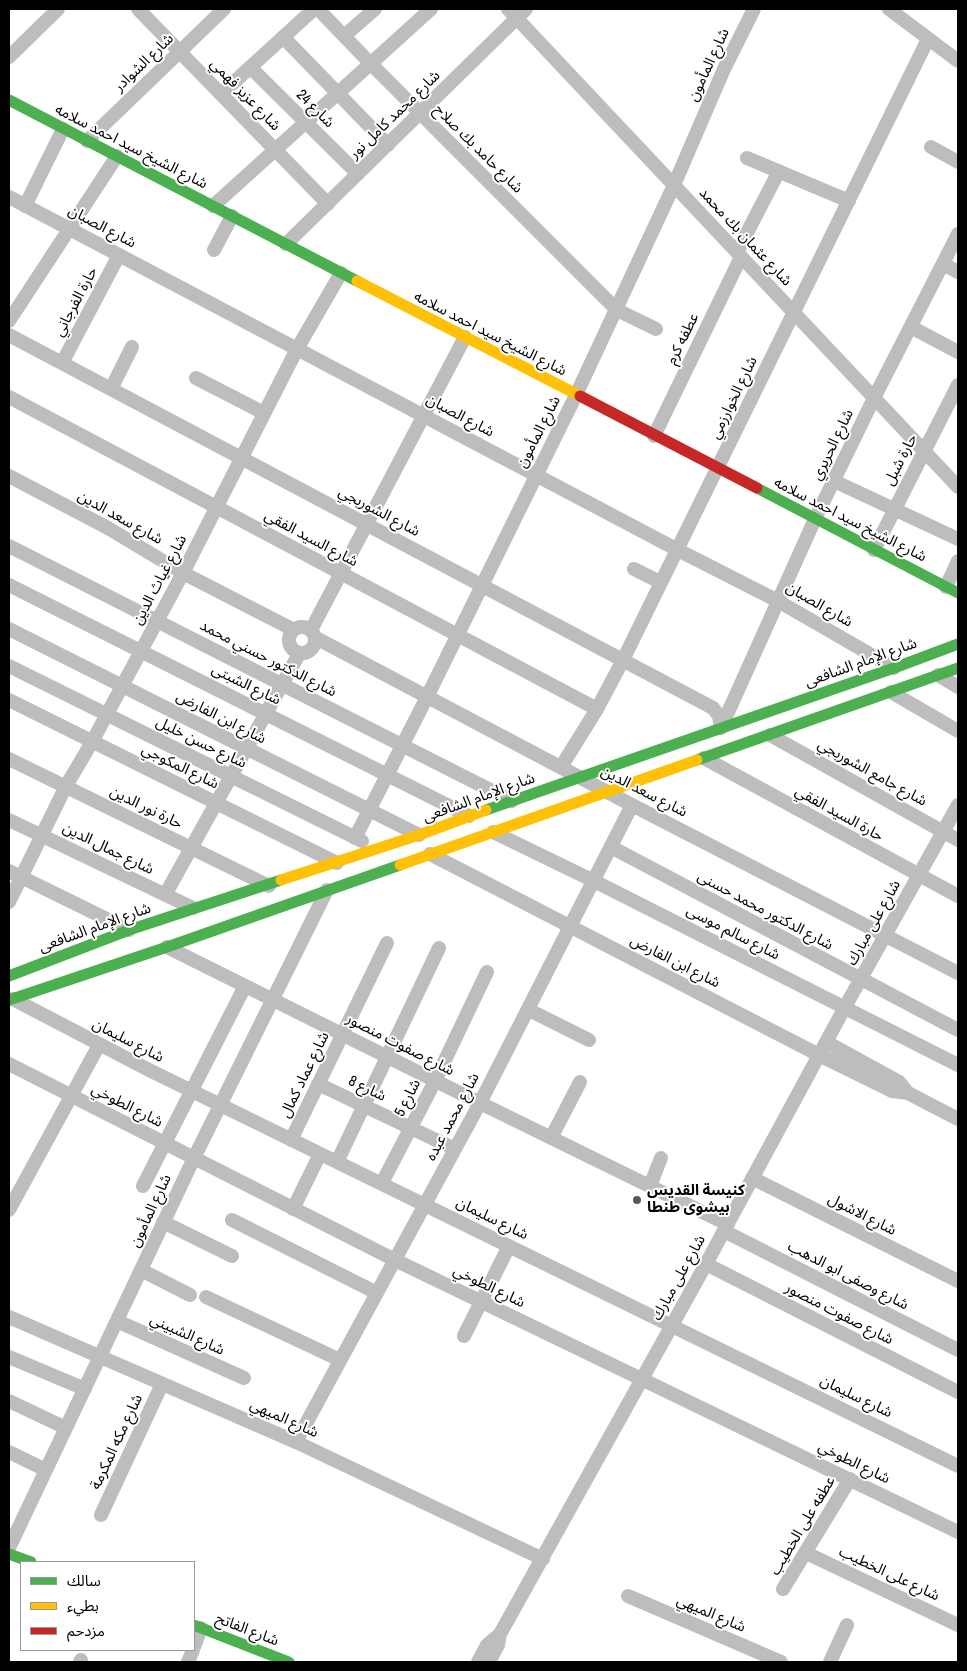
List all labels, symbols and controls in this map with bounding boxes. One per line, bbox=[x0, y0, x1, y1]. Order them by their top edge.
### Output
street label: شارع المأمون bbox=[684, 26, 734, 104]
street label: شارع الشوادر bbox=[110, 30, 178, 96]
street label: شارع عزيز فهمي bbox=[206, 55, 284, 135]
street label: شارع محمد كامل نور bbox=[346, 67, 444, 163]
street label: شارع 24 bbox=[292, 86, 338, 132]
street label: شارع الشيخ سيد احمد سلامه bbox=[52, 101, 210, 193]
street label: شارع حامد بك صلاح bbox=[430, 101, 526, 197]
street label: شارع عثمان بك محمد bbox=[695, 184, 795, 290]
street label: شارع الصبان bbox=[65, 202, 139, 252]
street label: حارة الفرجاني bbox=[50, 264, 102, 340]
street label: شارع الشيخ سيد احمد سلامه bbox=[411, 288, 569, 380]
street label: عطفه كرم bbox=[663, 310, 703, 368]
street label: شارع الخوارزمي bbox=[706, 354, 762, 442]
street label: شارع الصبان bbox=[423, 391, 497, 441]
street label: شارع المأمون bbox=[513, 393, 565, 471]
street label: شارع الحريري bbox=[808, 406, 858, 484]
street label: حارة شبل bbox=[880, 431, 922, 489]
street label: شارع الشيخ سيد احمد سلامه bbox=[771, 474, 929, 566]
street label: شارع الشوربجي bbox=[335, 483, 423, 541]
street label: شارع سعد الدين bbox=[74, 487, 166, 549]
street label: شارع السيد الفقي bbox=[261, 507, 361, 571]
street label: شارع غياث الدين bbox=[129, 532, 191, 628]
street label: شارع الصبان bbox=[782, 579, 856, 631]
street label: شارع الدكتور حسني محمد bbox=[197, 617, 339, 701]
street label: شارع الإمام الشافعى bbox=[802, 634, 920, 692]
street label: شارع الشبتى bbox=[209, 661, 283, 709]
street label: شارع ابن الفارض bbox=[173, 688, 269, 748]
street label: شارع حسن خليل bbox=[153, 713, 249, 773]
street label: شارع جامع الشوربجي bbox=[814, 736, 930, 810]
street label: شارع المكوجي bbox=[139, 741, 221, 793]
street label: شارع سعد الدين bbox=[598, 763, 690, 821]
street label: شارع الإمام الشافعى bbox=[420, 769, 538, 827]
street label: حارة السيد الفقي bbox=[792, 782, 886, 846]
street label: حارة نور الدين bbox=[107, 783, 185, 833]
street label: شارع جمال الدين bbox=[59, 819, 157, 879]
street label: شارع الدكتور محمد حسنى bbox=[694, 868, 836, 954]
street label: شارع على مبارك bbox=[843, 877, 905, 969]
street label: شارع الإمام الشافعى bbox=[36, 899, 154, 957]
street label: شارع سالم موسى bbox=[683, 902, 783, 964]
street label: شارع ابن الفارض bbox=[627, 932, 723, 992]
street label: شارع صفوت منصور bbox=[343, 1010, 457, 1080]
street label: شارع سليمان bbox=[89, 1015, 167, 1067]
street label: شارع عماد كمال bbox=[276, 1029, 334, 1121]
street label: شارع محمد عبده bbox=[422, 1070, 484, 1164]
street label: شارع 8 bbox=[345, 1072, 389, 1106]
street label: شارع 5 bbox=[391, 1076, 425, 1120]
street label: شارع الطوخي bbox=[88, 1080, 166, 1132]
street label: شارع المأمون bbox=[126, 1172, 176, 1250]
place label: كنيسة القديس بيشوى طنطا bbox=[647, 1182, 745, 1217]
street label: شارع الاشول bbox=[825, 1190, 899, 1240]
street label: شارع سليمان bbox=[453, 1194, 531, 1244]
marker: كنيسة القديس بيشوى طنطا bbox=[631, 1194, 643, 1206]
street label: شارع على مبارك bbox=[648, 1232, 710, 1324]
street label: شارع وصفى ابو الدهب bbox=[785, 1238, 911, 1314]
street label: شارع الطوخي bbox=[450, 1262, 528, 1312]
street label: شارع صفوت منصور bbox=[782, 1279, 896, 1349]
street label: شارع الشبيني bbox=[147, 1311, 227, 1359]
street label: شارع سليمان bbox=[817, 1372, 895, 1422]
street label: شارع مكه المكرمة bbox=[87, 1391, 147, 1493]
street label: شارع الميهي bbox=[247, 1396, 321, 1442]
street label: شارع الطوخي bbox=[815, 1438, 893, 1488]
street label: عطفه على الخطيب bbox=[766, 1473, 840, 1579]
street label: شارع على الخطيب bbox=[836, 1543, 942, 1605]
legend bbox=[20, 1561, 195, 1651]
text: سالك bbox=[67, 1570, 101, 1591]
street label: شارع الميهي bbox=[674, 1591, 748, 1637]
text: بطيء bbox=[67, 1595, 99, 1616]
street label: شارع الفاتح bbox=[213, 1610, 281, 1650]
text: مزدحم bbox=[67, 1620, 105, 1641]

